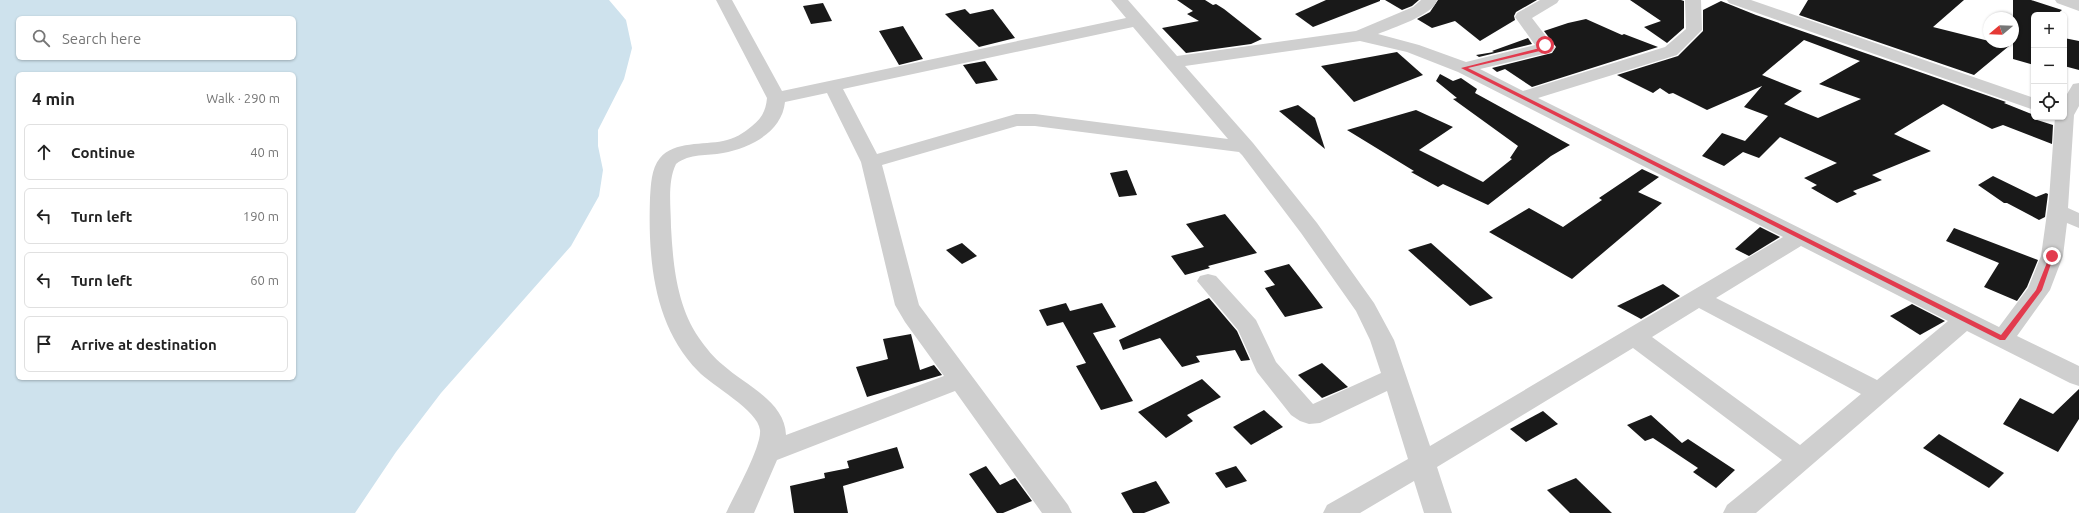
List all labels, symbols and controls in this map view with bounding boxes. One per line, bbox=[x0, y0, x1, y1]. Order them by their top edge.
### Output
north arrow bbox=[1983, 12, 2019, 48]
map controls bbox=[2031, 12, 2067, 120]
button: + bbox=[2031, 12, 2067, 48]
search box bbox=[16, 16, 296, 60]
icon: search bbox=[30, 27, 52, 49]
text: Search here bbox=[62, 30, 141, 47]
route start bbox=[1536, 36, 1554, 54]
button: − bbox=[2031, 48, 2067, 84]
button: locate bbox=[2031, 84, 2067, 120]
text: 4 min bbox=[32, 89, 75, 108]
text: Walk · 290 m bbox=[206, 91, 280, 105]
icon: ahead bbox=[33, 141, 55, 163]
text: Continue bbox=[71, 144, 135, 161]
text: 40 m bbox=[250, 145, 279, 159]
icon: left bbox=[33, 205, 55, 227]
text: Turn left bbox=[71, 208, 132, 225]
text: 190 m bbox=[243, 209, 279, 223]
route end bbox=[2043, 247, 2061, 265]
icon: left bbox=[33, 269, 55, 291]
text: Turn left bbox=[71, 272, 132, 289]
text: 60 m bbox=[250, 273, 279, 287]
icon: arrive bbox=[33, 333, 55, 355]
text: Arrive at destination bbox=[71, 336, 217, 353]

